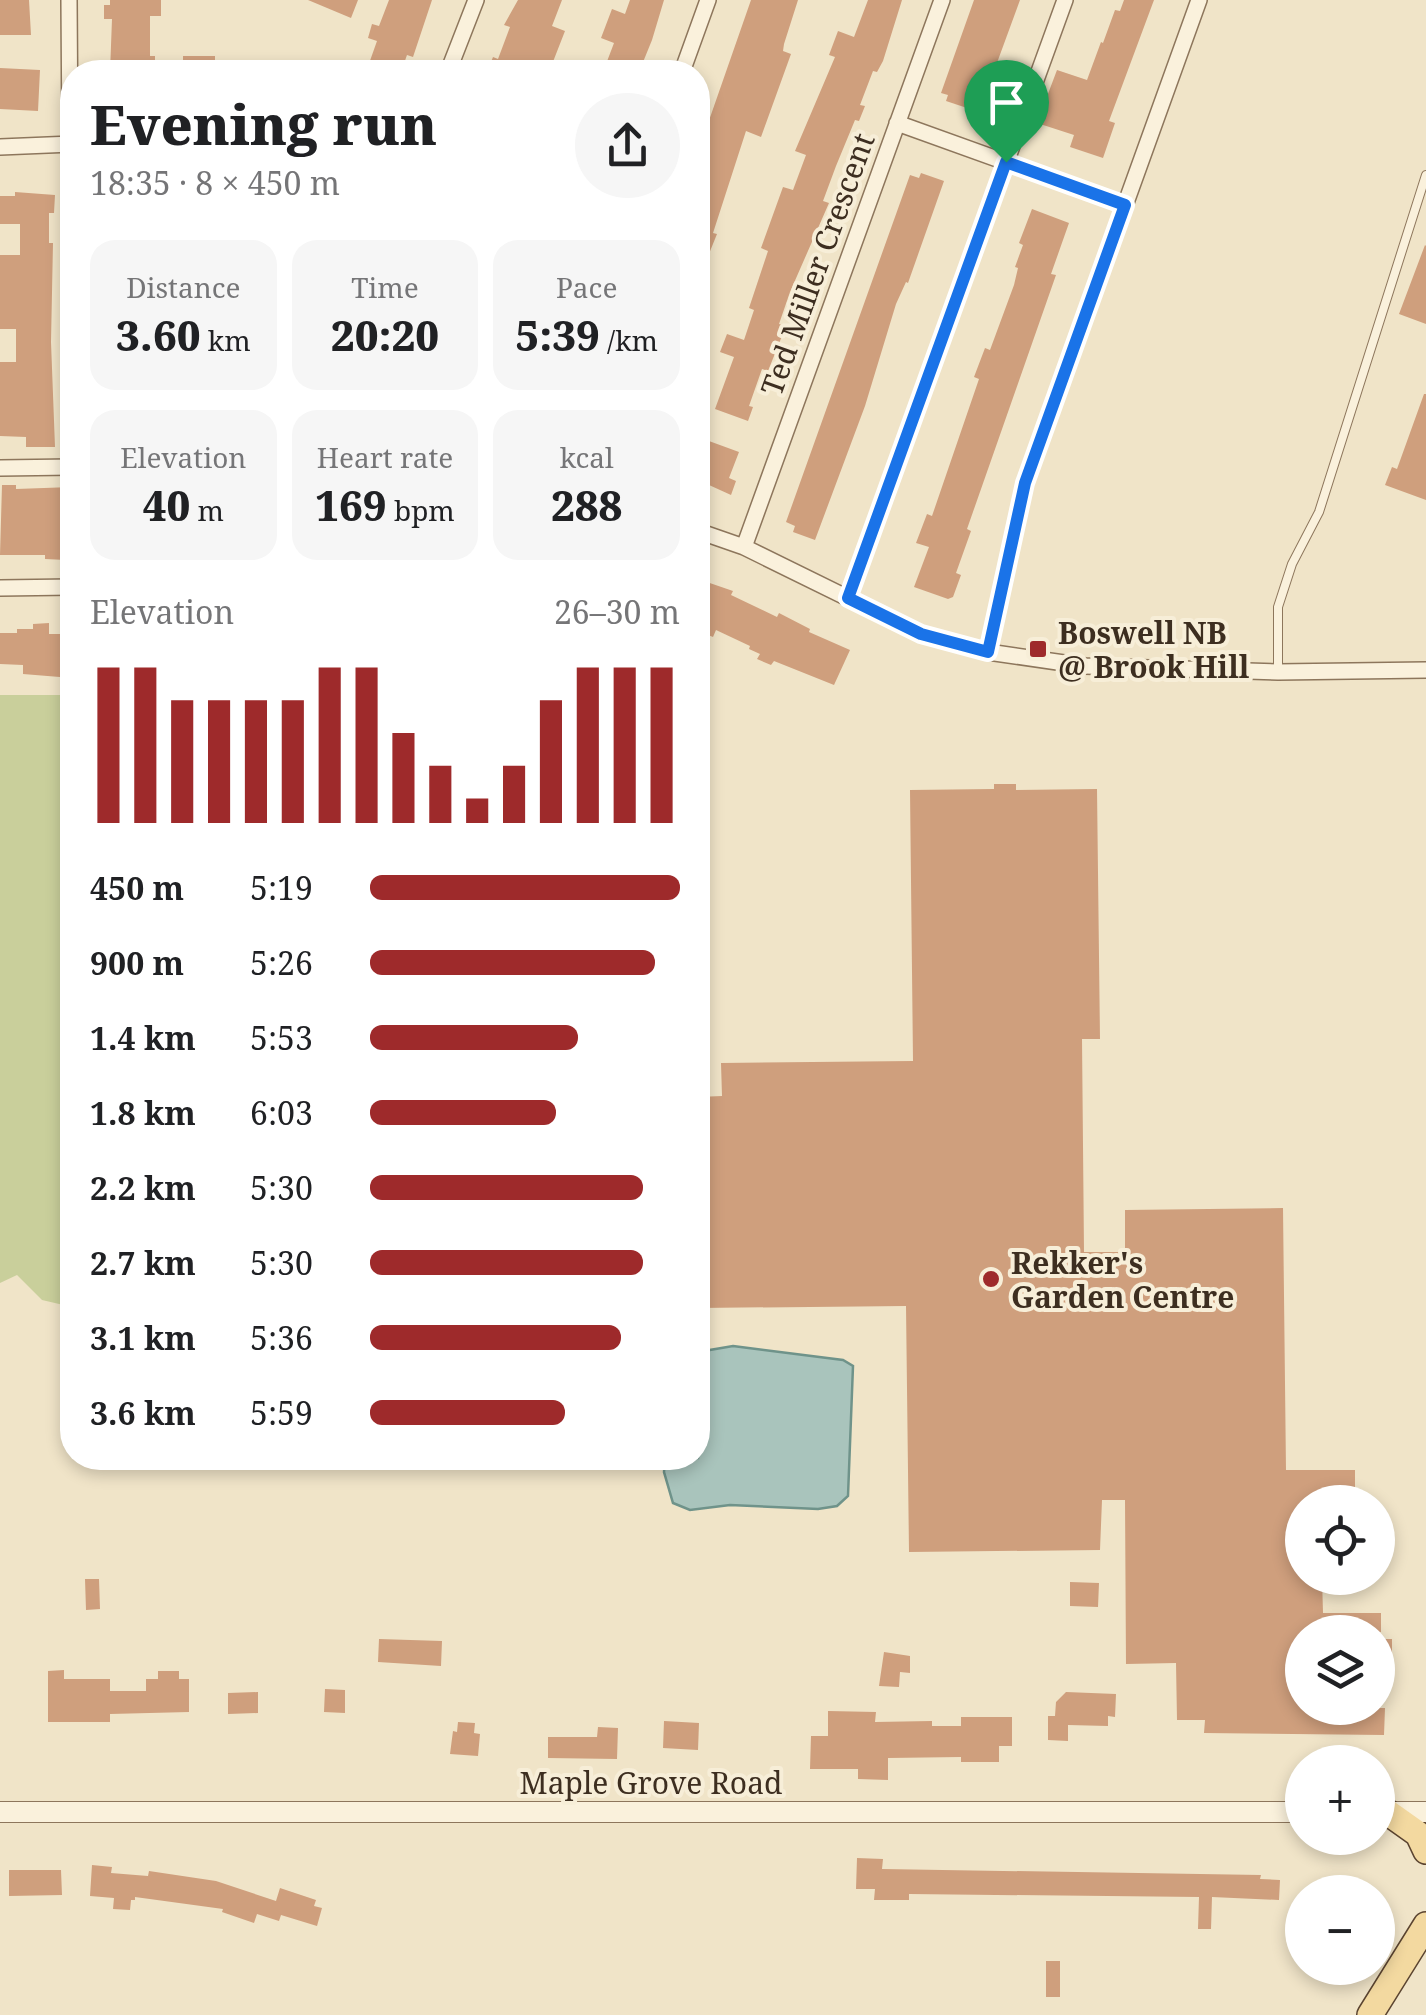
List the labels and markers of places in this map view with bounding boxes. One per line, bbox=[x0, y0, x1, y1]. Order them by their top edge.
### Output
pin bbox=[964, 60, 1049, 163]
place label: Boswell NB @ Brook Hill bbox=[1058, 612, 1250, 687]
marker: Boswell NB @ Brook Hill bbox=[1027, 638, 1049, 660]
place label: Rekker's Garden Centre bbox=[1011, 1242, 1234, 1317]
marker: Rekker's Garden Centre bbox=[980, 1268, 1002, 1290]

